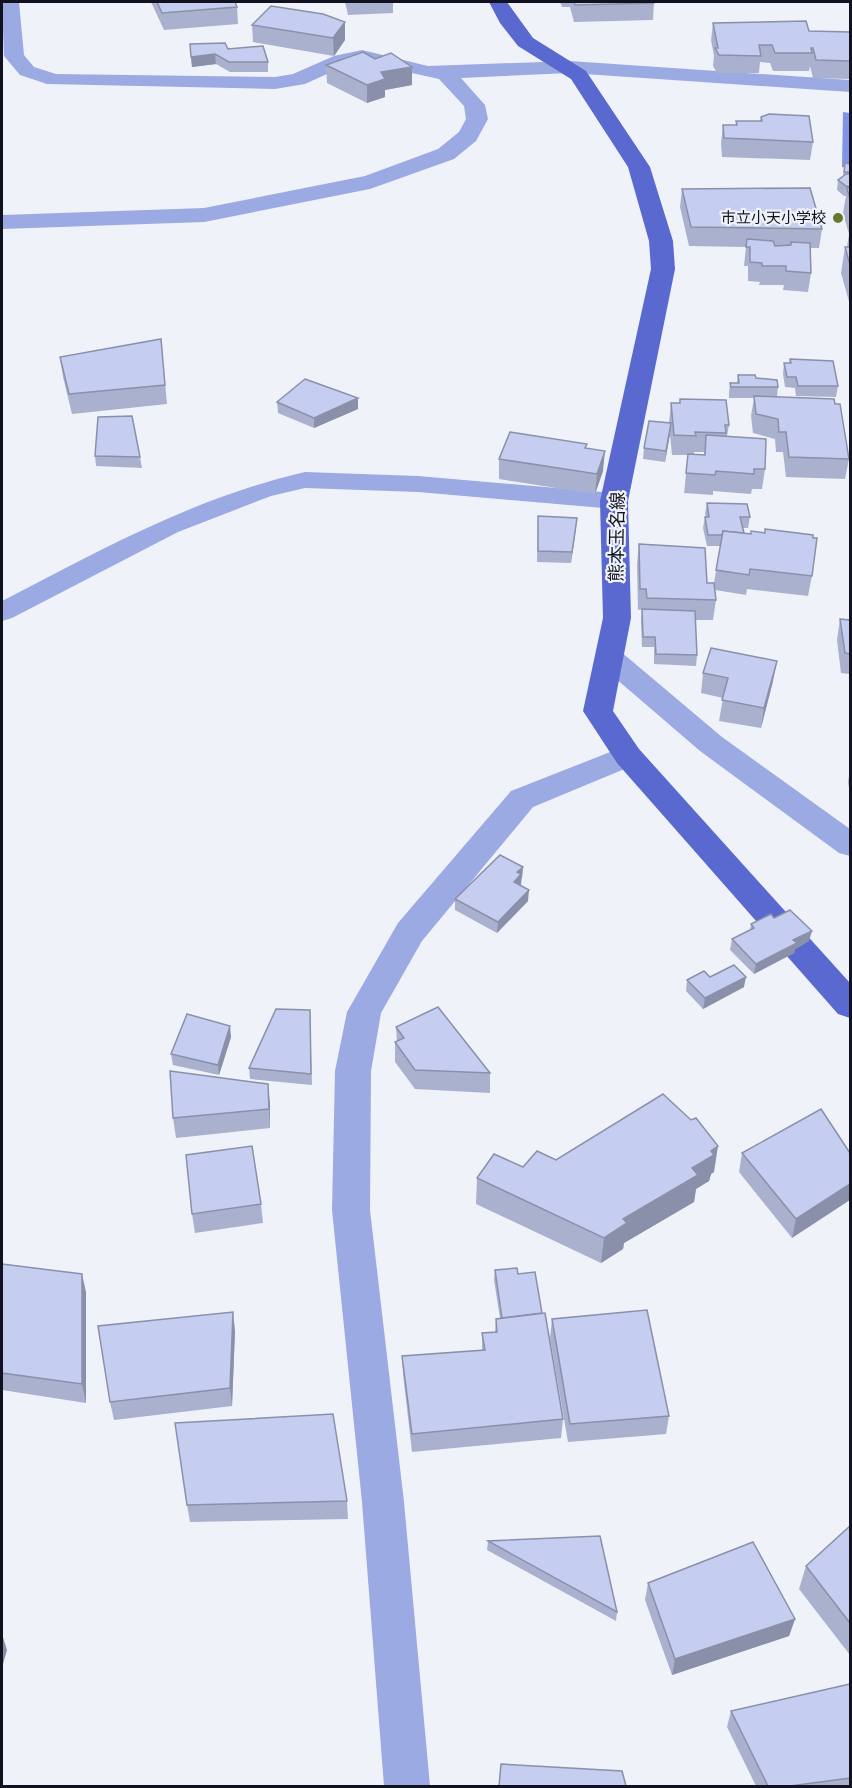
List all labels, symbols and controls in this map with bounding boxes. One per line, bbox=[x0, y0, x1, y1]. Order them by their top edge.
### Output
place label: 市立小天小学校 bbox=[721, 210, 826, 226]
marker: 市立小天小学校 bbox=[831, 211, 845, 225]
street label: 熊本玉名線 bbox=[606, 492, 628, 582]

